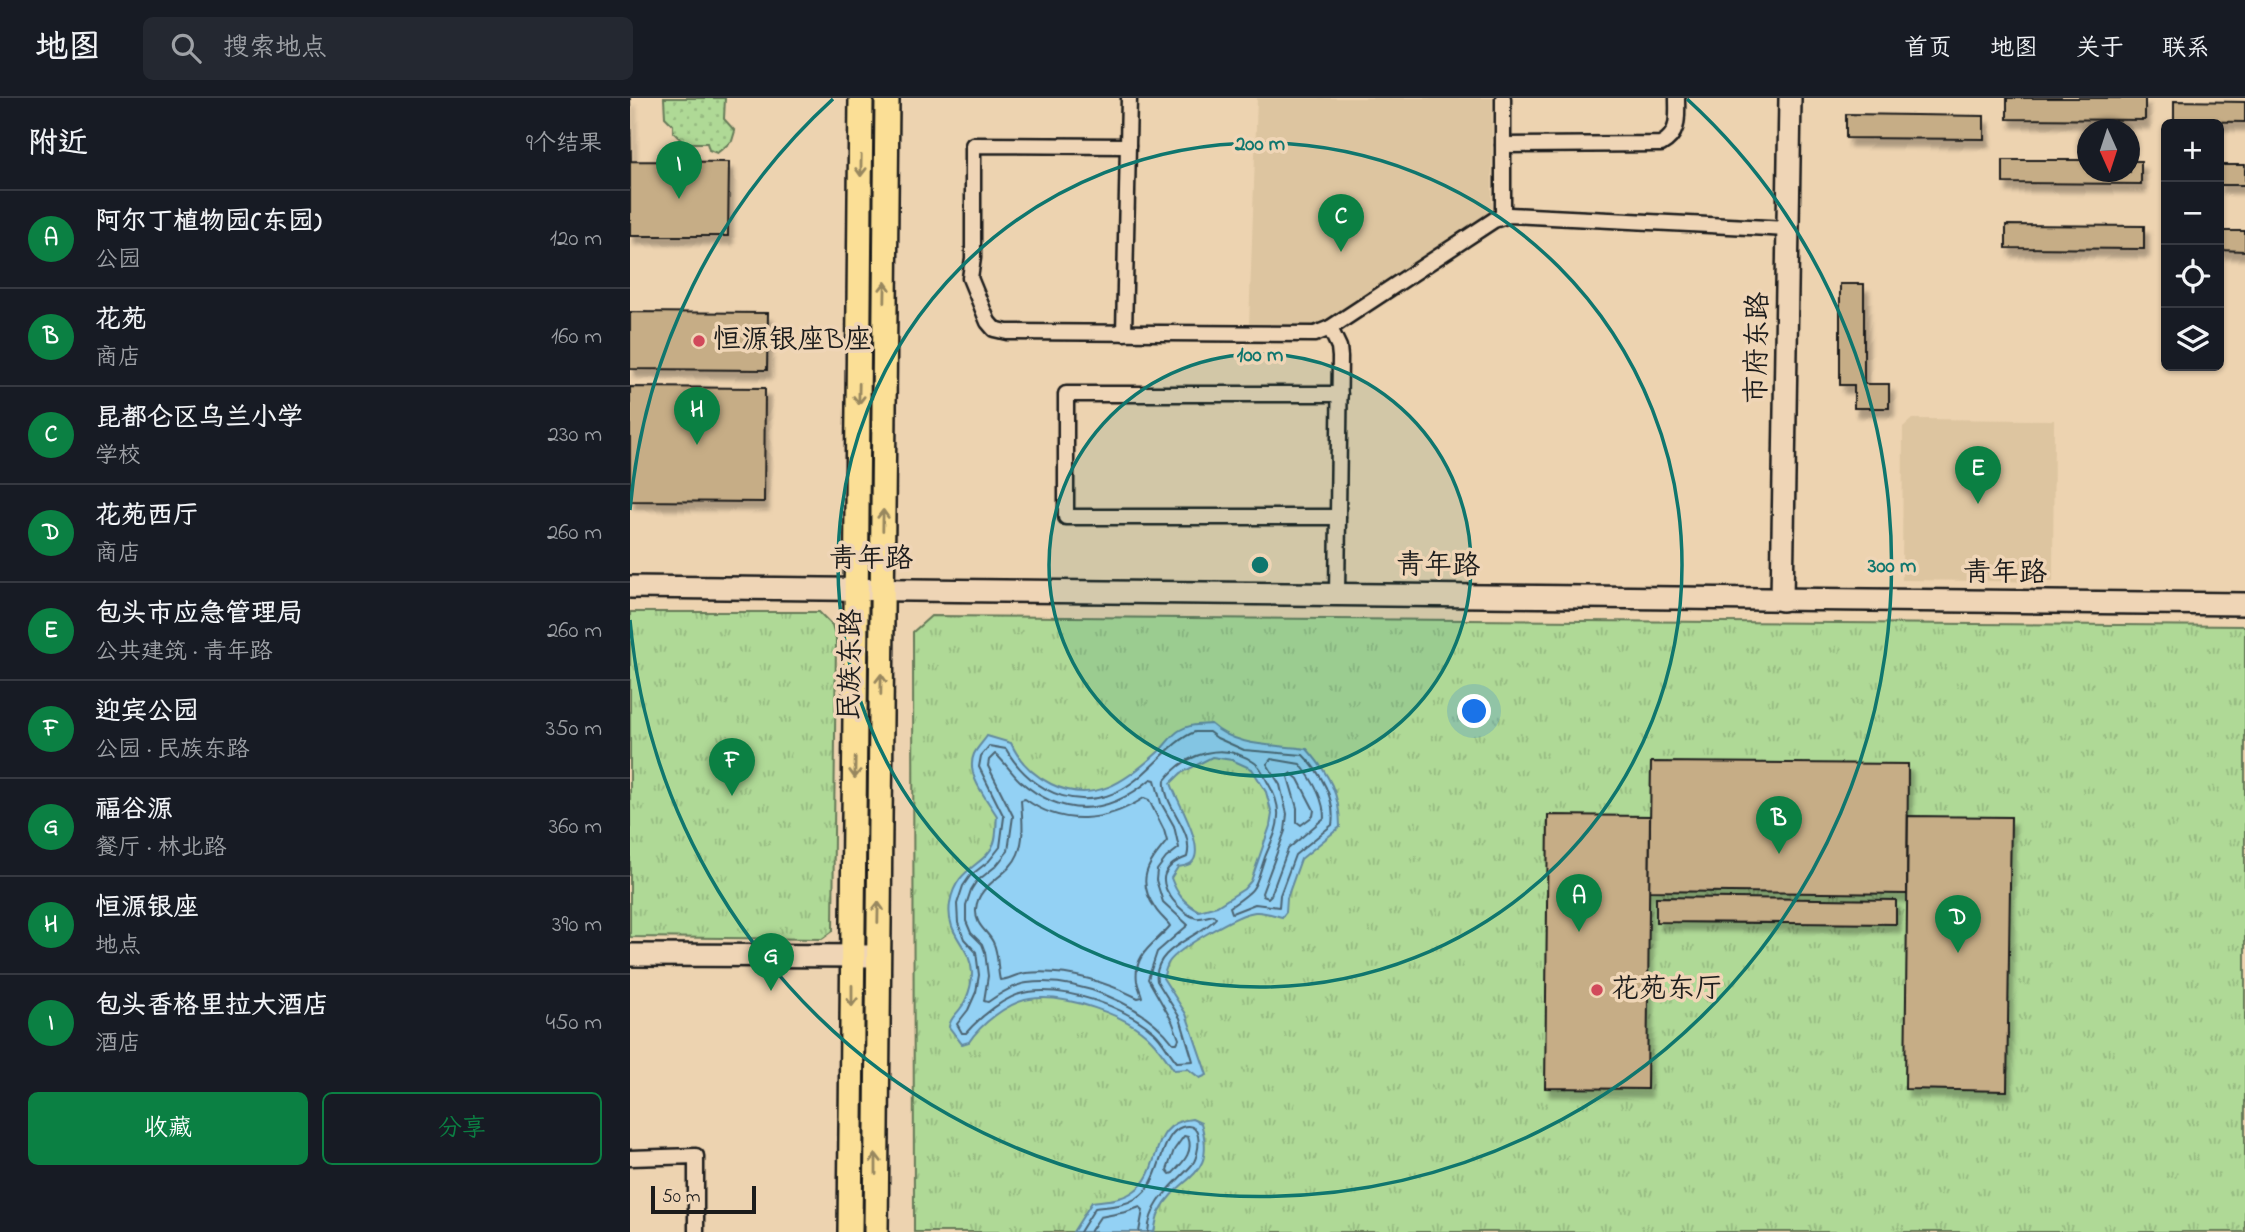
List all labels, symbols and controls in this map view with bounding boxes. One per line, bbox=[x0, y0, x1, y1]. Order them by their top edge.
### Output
search box bbox=[143, 17, 633, 80]
text: 地图 bbox=[35, 25, 101, 73]
icon: search bbox=[167, 29, 205, 67]
text: 搜索地点 bbox=[223, 30, 327, 68]
text: 首页 bbox=[1904, 32, 1952, 67]
text: 地图 bbox=[1990, 32, 2038, 67]
text: 关于 bbox=[2076, 32, 2124, 67]
text: 联系 bbox=[2162, 32, 2210, 67]
north arrow bbox=[2077, 119, 2140, 182]
map controls bbox=[2161, 119, 2224, 371]
button: + bbox=[2161, 119, 2224, 182]
text: 附近 bbox=[28, 123, 88, 167]
text: 9个结果 bbox=[526, 128, 602, 161]
text: 200 m bbox=[1234, 130, 1285, 160]
pin: I bbox=[656, 141, 702, 199]
one-way arrow bbox=[854, 154, 867, 177]
button: − bbox=[2161, 182, 2224, 245]
pin: C bbox=[1318, 194, 1364, 252]
text: 阿尔丁植物园(东园) bbox=[95, 204, 322, 242]
text: A bbox=[44, 223, 58, 256]
text: 120 m bbox=[550, 223, 602, 256]
text: 公园 bbox=[95, 244, 141, 277]
button: locate bbox=[2161, 245, 2224, 308]
one-way arrow bbox=[878, 281, 892, 304]
street label: 市府东路 bbox=[1738, 292, 1780, 404]
text: 花苑 bbox=[95, 302, 147, 340]
button: layers bbox=[2161, 308, 2224, 371]
text: B bbox=[43, 321, 59, 354]
text: 160 m bbox=[551, 321, 602, 354]
place label: 恒源银座B座 bbox=[713, 321, 872, 362]
marker: 恒源银座B座 bbox=[691, 333, 707, 349]
text: 100 m bbox=[1237, 341, 1283, 371]
text: 商店 bbox=[95, 342, 141, 375]
one-way arrow bbox=[852, 382, 865, 405]
pin: H bbox=[674, 387, 720, 445]
text: 昆都仑区乌兰小学 bbox=[95, 400, 303, 438]
text: C bbox=[45, 419, 57, 452]
text: 230 m bbox=[548, 419, 602, 452]
text: 学校 bbox=[95, 440, 141, 473]
pin: E bbox=[1955, 446, 2001, 504]
text: 花苑西厅 bbox=[95, 498, 199, 536]
one-way arrow bbox=[876, 509, 890, 532]
text: D bbox=[43, 517, 59, 550]
text: 260 m bbox=[547, 517, 602, 550]
text: 商店 bbox=[95, 538, 141, 571]
street label: 青年路 bbox=[829, 540, 913, 581]
street label: 青年路 bbox=[1396, 546, 1480, 588]
text: 300 m bbox=[1867, 552, 1916, 582]
centre of rings bbox=[1248, 553, 1272, 577]
street label: 青年路 bbox=[1963, 554, 2047, 595]
text: 包头市应急管理局 bbox=[95, 596, 303, 634]
street label: 民族东路 bbox=[831, 609, 873, 721]
text: E bbox=[44, 615, 58, 648]
text: 260 m bbox=[547, 615, 602, 648]
text: 公共建筑 · 青年路 bbox=[95, 636, 272, 669]
one-way arrow bbox=[874, 673, 888, 696]
text: 迎宾公园 bbox=[95, 694, 199, 732]
your location bbox=[1457, 694, 1491, 728]
text: F bbox=[44, 713, 58, 746]
text: 350 m bbox=[546, 713, 602, 746]
text: 公园 · 民族东路 bbox=[95, 734, 249, 767]
pin: F bbox=[709, 738, 755, 796]
one-way arrow bbox=[848, 756, 862, 779]
text: 福谷源 bbox=[95, 792, 173, 830]
pin: B bbox=[1756, 796, 1802, 854]
text: G bbox=[44, 811, 58, 844]
text: 360 m bbox=[549, 811, 602, 844]
text: 餐厅 · 林北路 bbox=[95, 832, 226, 865]
pin: A bbox=[1556, 874, 1602, 932]
text: 恒源银座 bbox=[95, 890, 199, 928]
pin: D bbox=[1935, 895, 1981, 953]
one-way arrow bbox=[871, 901, 885, 924]
text: H bbox=[44, 909, 58, 942]
text: 390 m bbox=[552, 909, 602, 942]
text: 地点 bbox=[95, 930, 141, 963]
pin: G bbox=[748, 933, 794, 991]
place label: 花苑东厅 bbox=[1611, 970, 1723, 1011]
marker: 花苑东厅 bbox=[1589, 982, 1605, 998]
one-way arrow bbox=[845, 984, 859, 1007]
text: 包头香格里拉大酒店 bbox=[95, 988, 329, 1026]
text: I bbox=[48, 1007, 54, 1040]
text: 450 m bbox=[546, 1007, 602, 1040]
text: 酒店 bbox=[95, 1028, 141, 1061]
button: 收藏 bbox=[28, 1092, 308, 1165]
button: 分享 bbox=[322, 1092, 602, 1165]
one-way arrow bbox=[869, 1153, 883, 1176]
scale bar bbox=[651, 1183, 756, 1215]
text: 50 m bbox=[662, 1184, 701, 1211]

